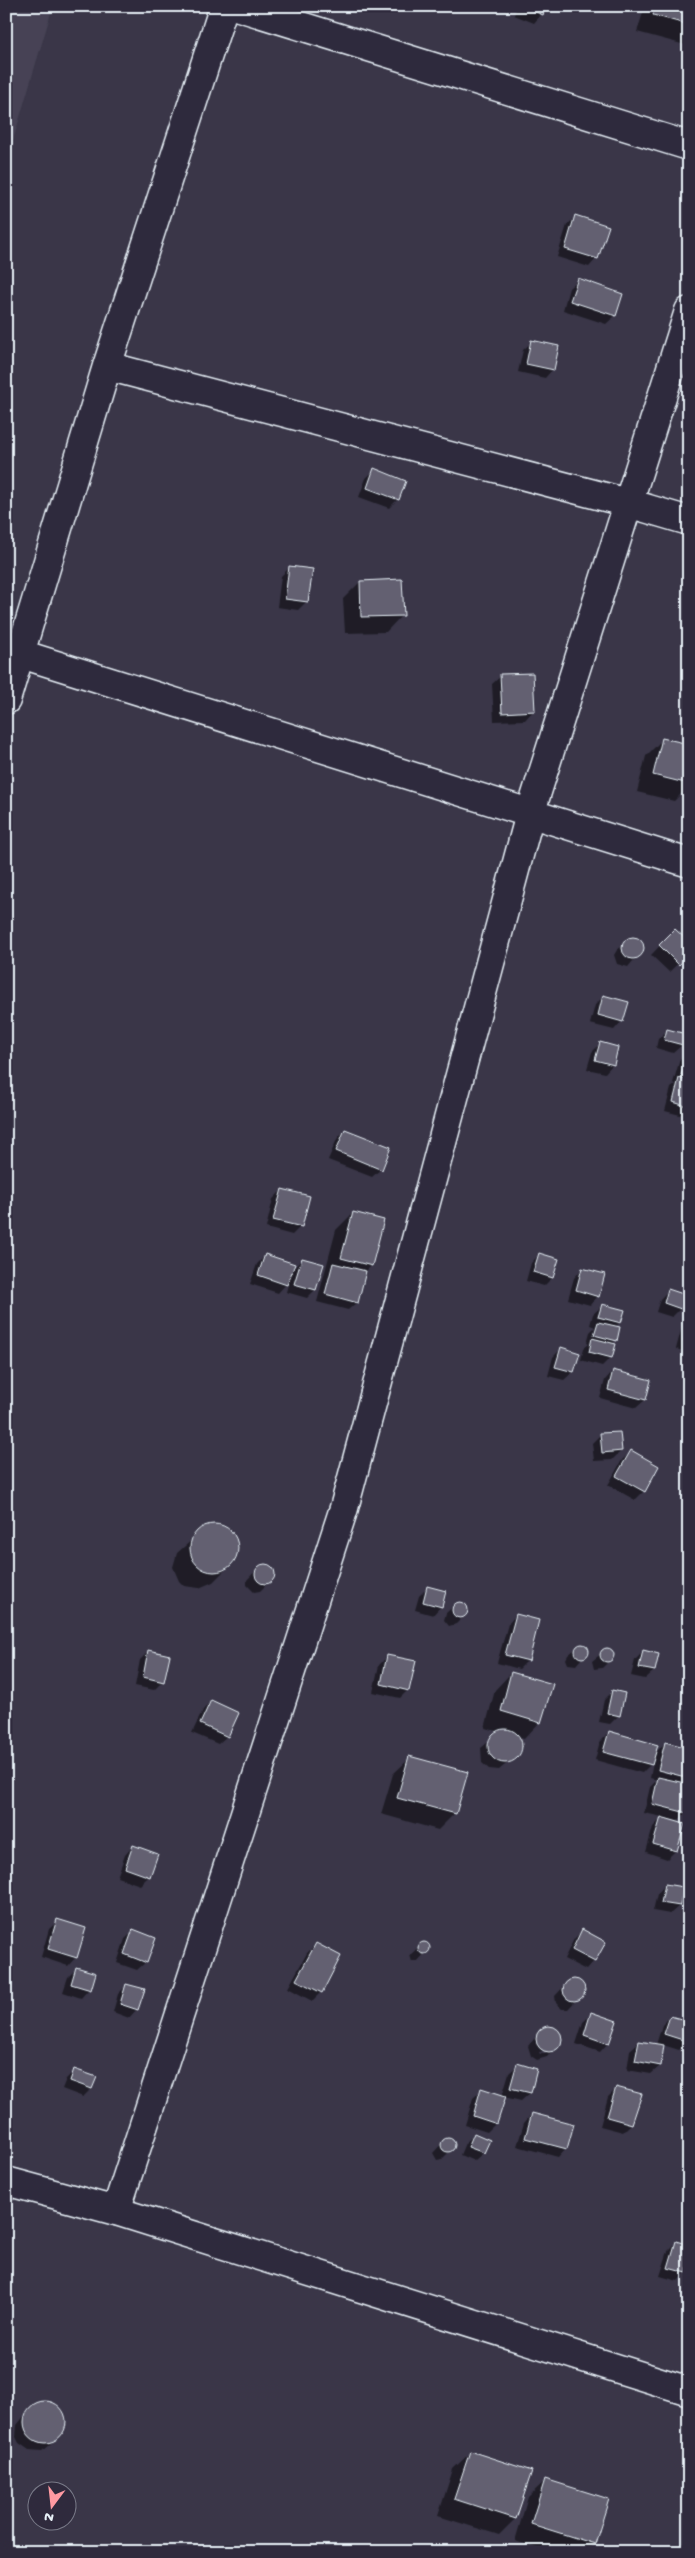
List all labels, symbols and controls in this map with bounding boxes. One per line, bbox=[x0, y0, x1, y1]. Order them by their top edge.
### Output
north arrow bbox=[28, 2480, 78, 2530]
text: N bbox=[43, 2507, 56, 2526]

